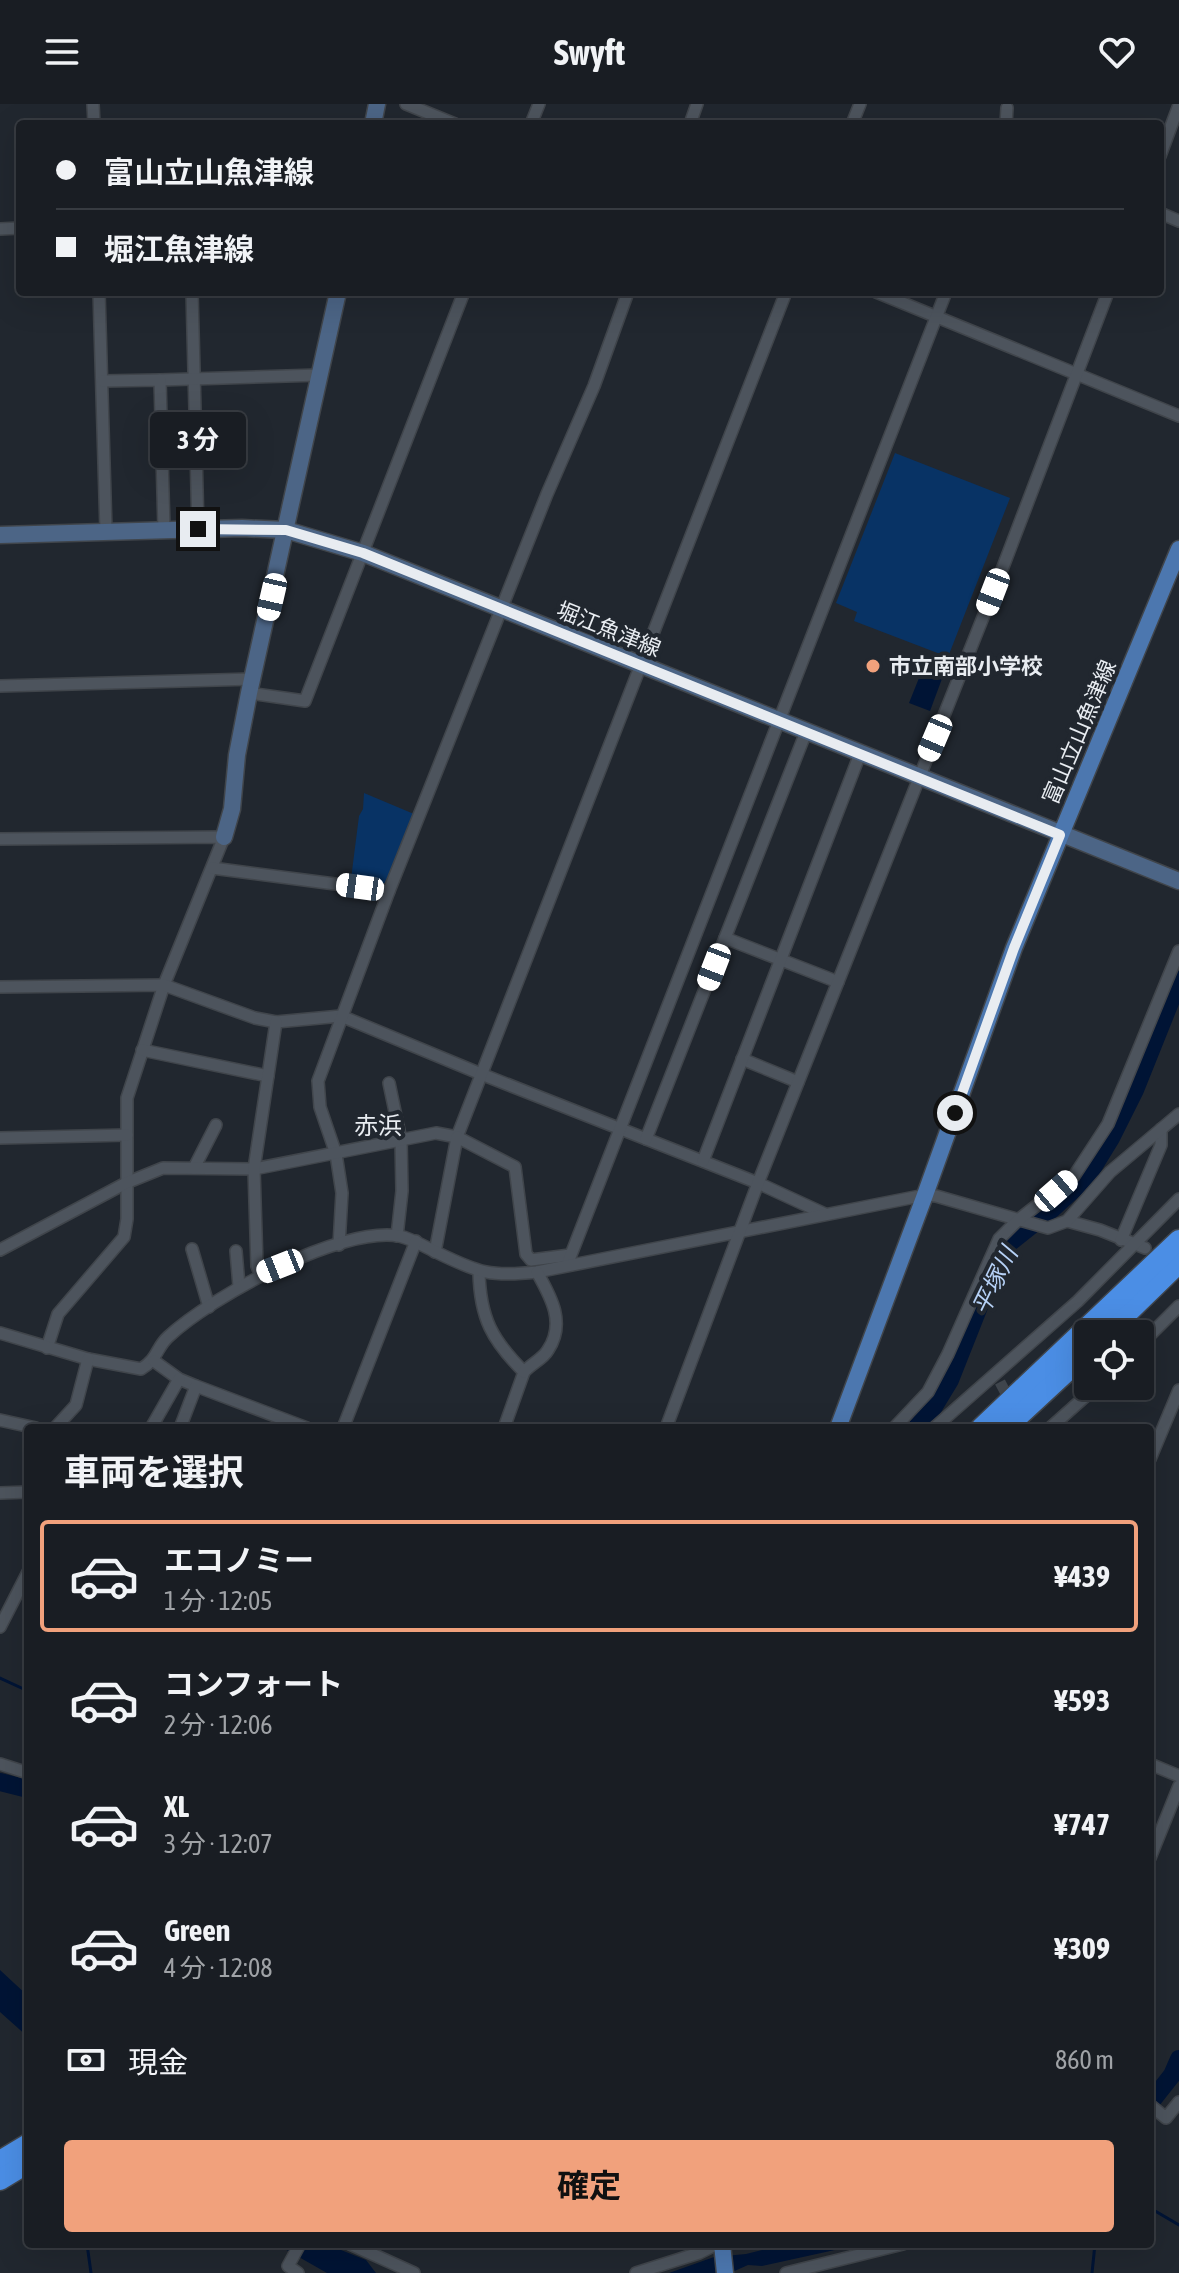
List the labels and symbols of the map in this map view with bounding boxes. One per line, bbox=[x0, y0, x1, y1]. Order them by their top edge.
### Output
callout: 3 分 bbox=[150, 413, 246, 469]
route end bbox=[180, 511, 216, 547]
car bbox=[973, 565, 1013, 619]
car bbox=[255, 571, 289, 623]
street label: 堀江魚津線 bbox=[553, 596, 665, 662]
place label: 市立南部小学校 bbox=[889, 653, 1043, 679]
street label: 富山立山魚津線 bbox=[1037, 656, 1121, 808]
marker: 市立南部小学校 bbox=[864, 657, 882, 675]
car bbox=[915, 711, 955, 765]
car bbox=[335, 872, 385, 902]
car bbox=[694, 940, 734, 994]
route start bbox=[937, 1095, 973, 1131]
district label: 赤浜 bbox=[354, 1112, 402, 1139]
car bbox=[1030, 1166, 1082, 1216]
water label: 平塚川 bbox=[967, 1240, 1024, 1319]
car bbox=[253, 1246, 307, 1286]

